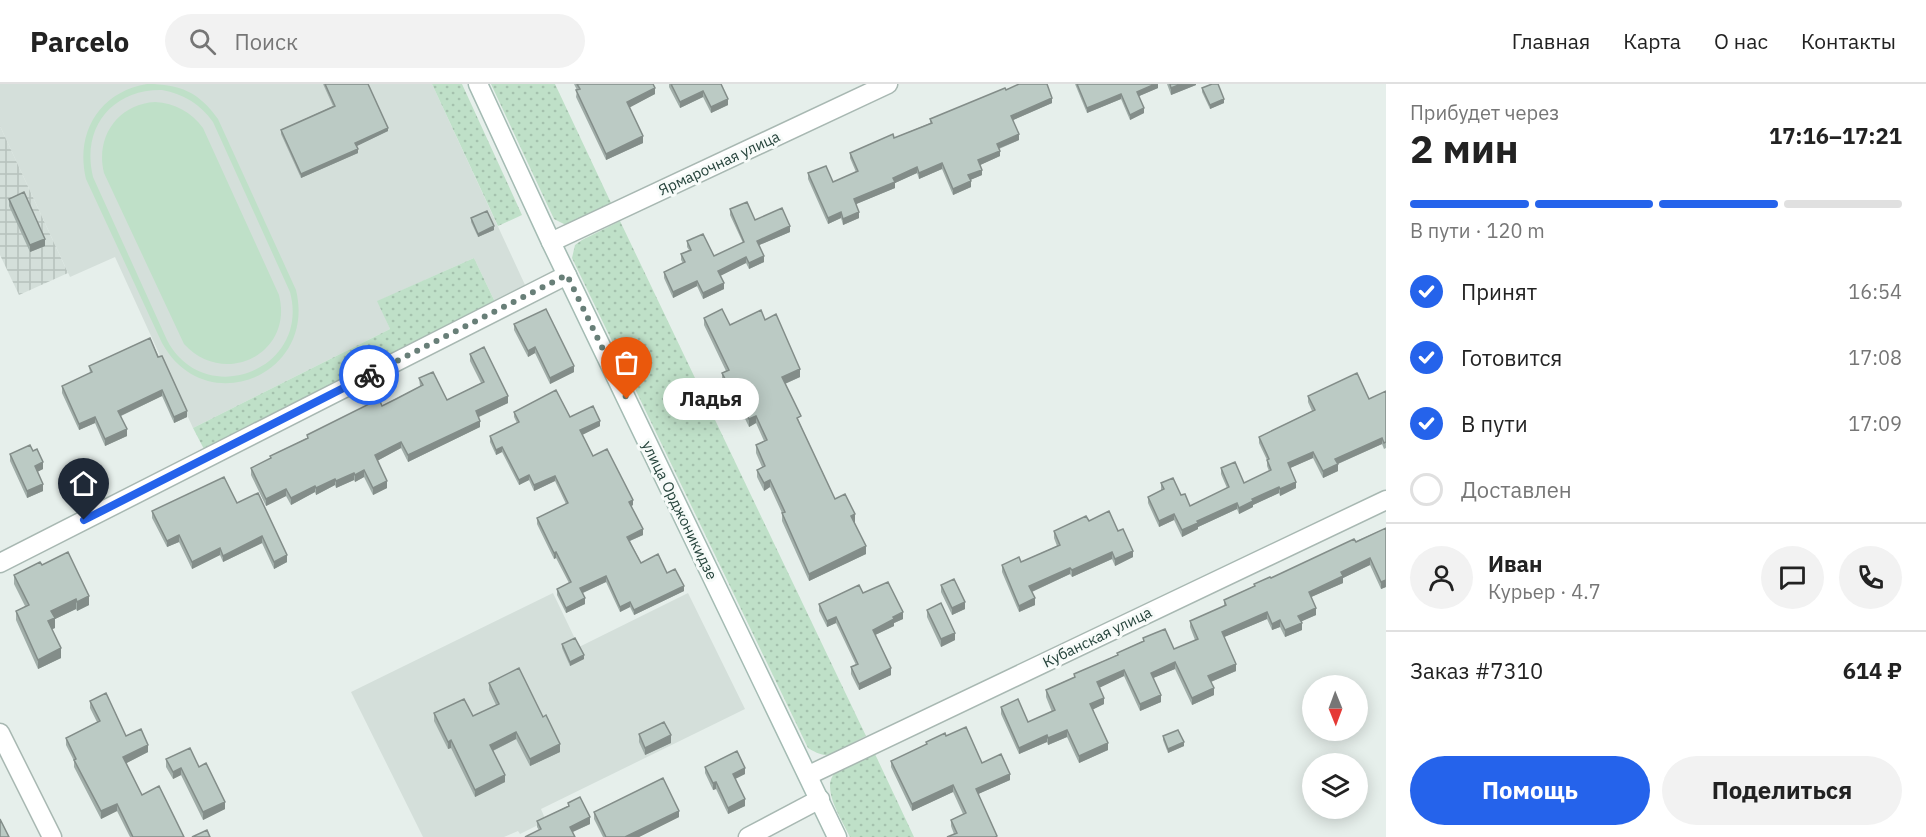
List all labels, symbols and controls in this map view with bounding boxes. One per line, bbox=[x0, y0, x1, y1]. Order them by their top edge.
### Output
search box bbox=[165, 14, 585, 68]
text: Parcelo bbox=[30, 23, 129, 60]
icon: search bbox=[186, 25, 219, 58]
text: Поиск bbox=[234, 27, 298, 56]
text: Главная bbox=[1512, 27, 1590, 55]
text: Карта bbox=[1623, 27, 1681, 55]
text: О нас bbox=[1714, 27, 1768, 55]
text: Контакты bbox=[1801, 27, 1896, 55]
text: Прибудет через bbox=[1410, 99, 1559, 126]
text: 17:16–17:21 bbox=[1769, 121, 1902, 150]
text: 2 мин bbox=[1410, 123, 1519, 174]
street label: Ярмарочная улица bbox=[655, 127, 783, 199]
text: В пути · 120 m bbox=[1410, 217, 1545, 244]
icon: check bbox=[1410, 275, 1443, 308]
text: Принят bbox=[1461, 277, 1537, 306]
text: 16:54 bbox=[1848, 278, 1902, 305]
pin bbox=[601, 337, 652, 399]
icon: check bbox=[1410, 341, 1443, 374]
text: Готовится bbox=[1461, 343, 1562, 372]
text: 17:08 bbox=[1848, 344, 1902, 371]
courier bbox=[339, 345, 399, 405]
icon: bag bbox=[610, 346, 643, 379]
icon: bike bbox=[353, 359, 386, 392]
callout: Ладья bbox=[663, 378, 759, 420]
text: Ладья bbox=[680, 385, 742, 412]
icon: check bbox=[1410, 407, 1443, 440]
text: В пути bbox=[1461, 409, 1528, 438]
text: 17:09 bbox=[1848, 410, 1902, 437]
street label: улица Орджоникидзе bbox=[638, 437, 722, 583]
pin bbox=[58, 458, 109, 520]
icon: home bbox=[67, 467, 100, 500]
text: Доставлен bbox=[1461, 475, 1572, 504]
button: person bbox=[1410, 546, 1473, 609]
button: chat bbox=[1761, 546, 1824, 609]
button: phone bbox=[1839, 546, 1902, 609]
text: Иван bbox=[1488, 549, 1543, 578]
text: Курьер · 4.7 bbox=[1488, 578, 1601, 605]
street label: Кубанская улица bbox=[1039, 602, 1155, 672]
text: Заказ #7310 bbox=[1410, 656, 1543, 685]
text: 614 ₽ bbox=[1843, 656, 1902, 685]
north arrow bbox=[1302, 675, 1368, 741]
map controls bbox=[1302, 675, 1368, 819]
button: layers bbox=[1302, 753, 1368, 819]
button: Помощь bbox=[1410, 756, 1650, 825]
button: Поделиться bbox=[1662, 756, 1902, 825]

